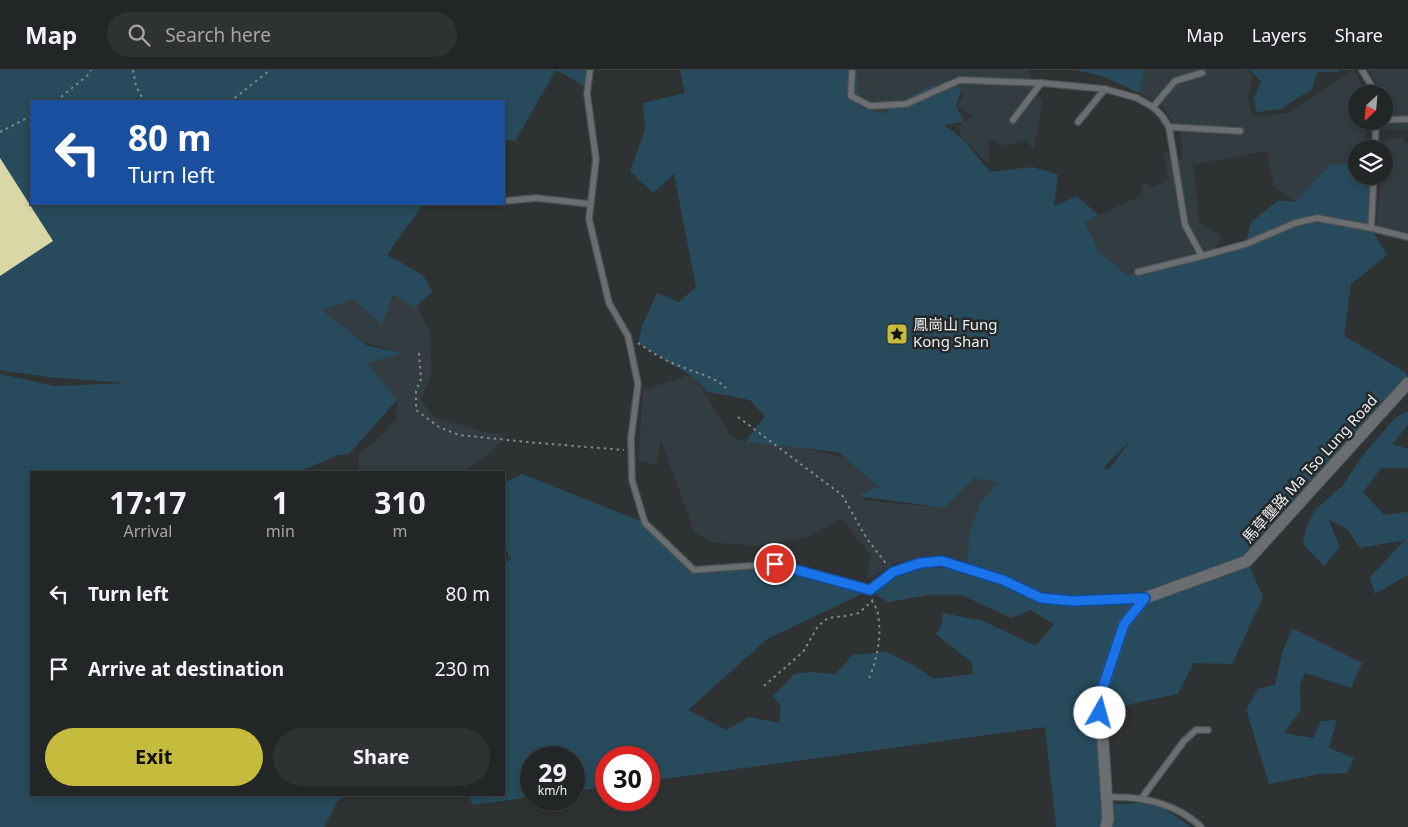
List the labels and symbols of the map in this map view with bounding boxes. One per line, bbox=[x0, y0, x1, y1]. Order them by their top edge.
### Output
north arrow bbox=[1348, 85, 1392, 130]
place label: 鳳崗山 Fung Kong Shan bbox=[913, 314, 997, 351]
place icon: 鳳崗山 Fung Kong Shan bbox=[885, 322, 909, 346]
street label: 馬草壟路 Ma Tso Lung Road bbox=[1237, 390, 1381, 547]
pin bbox=[754, 543, 796, 585]
position arrow bbox=[1073, 686, 1125, 738]
speed limit sign: 30 bbox=[595, 746, 660, 811]

